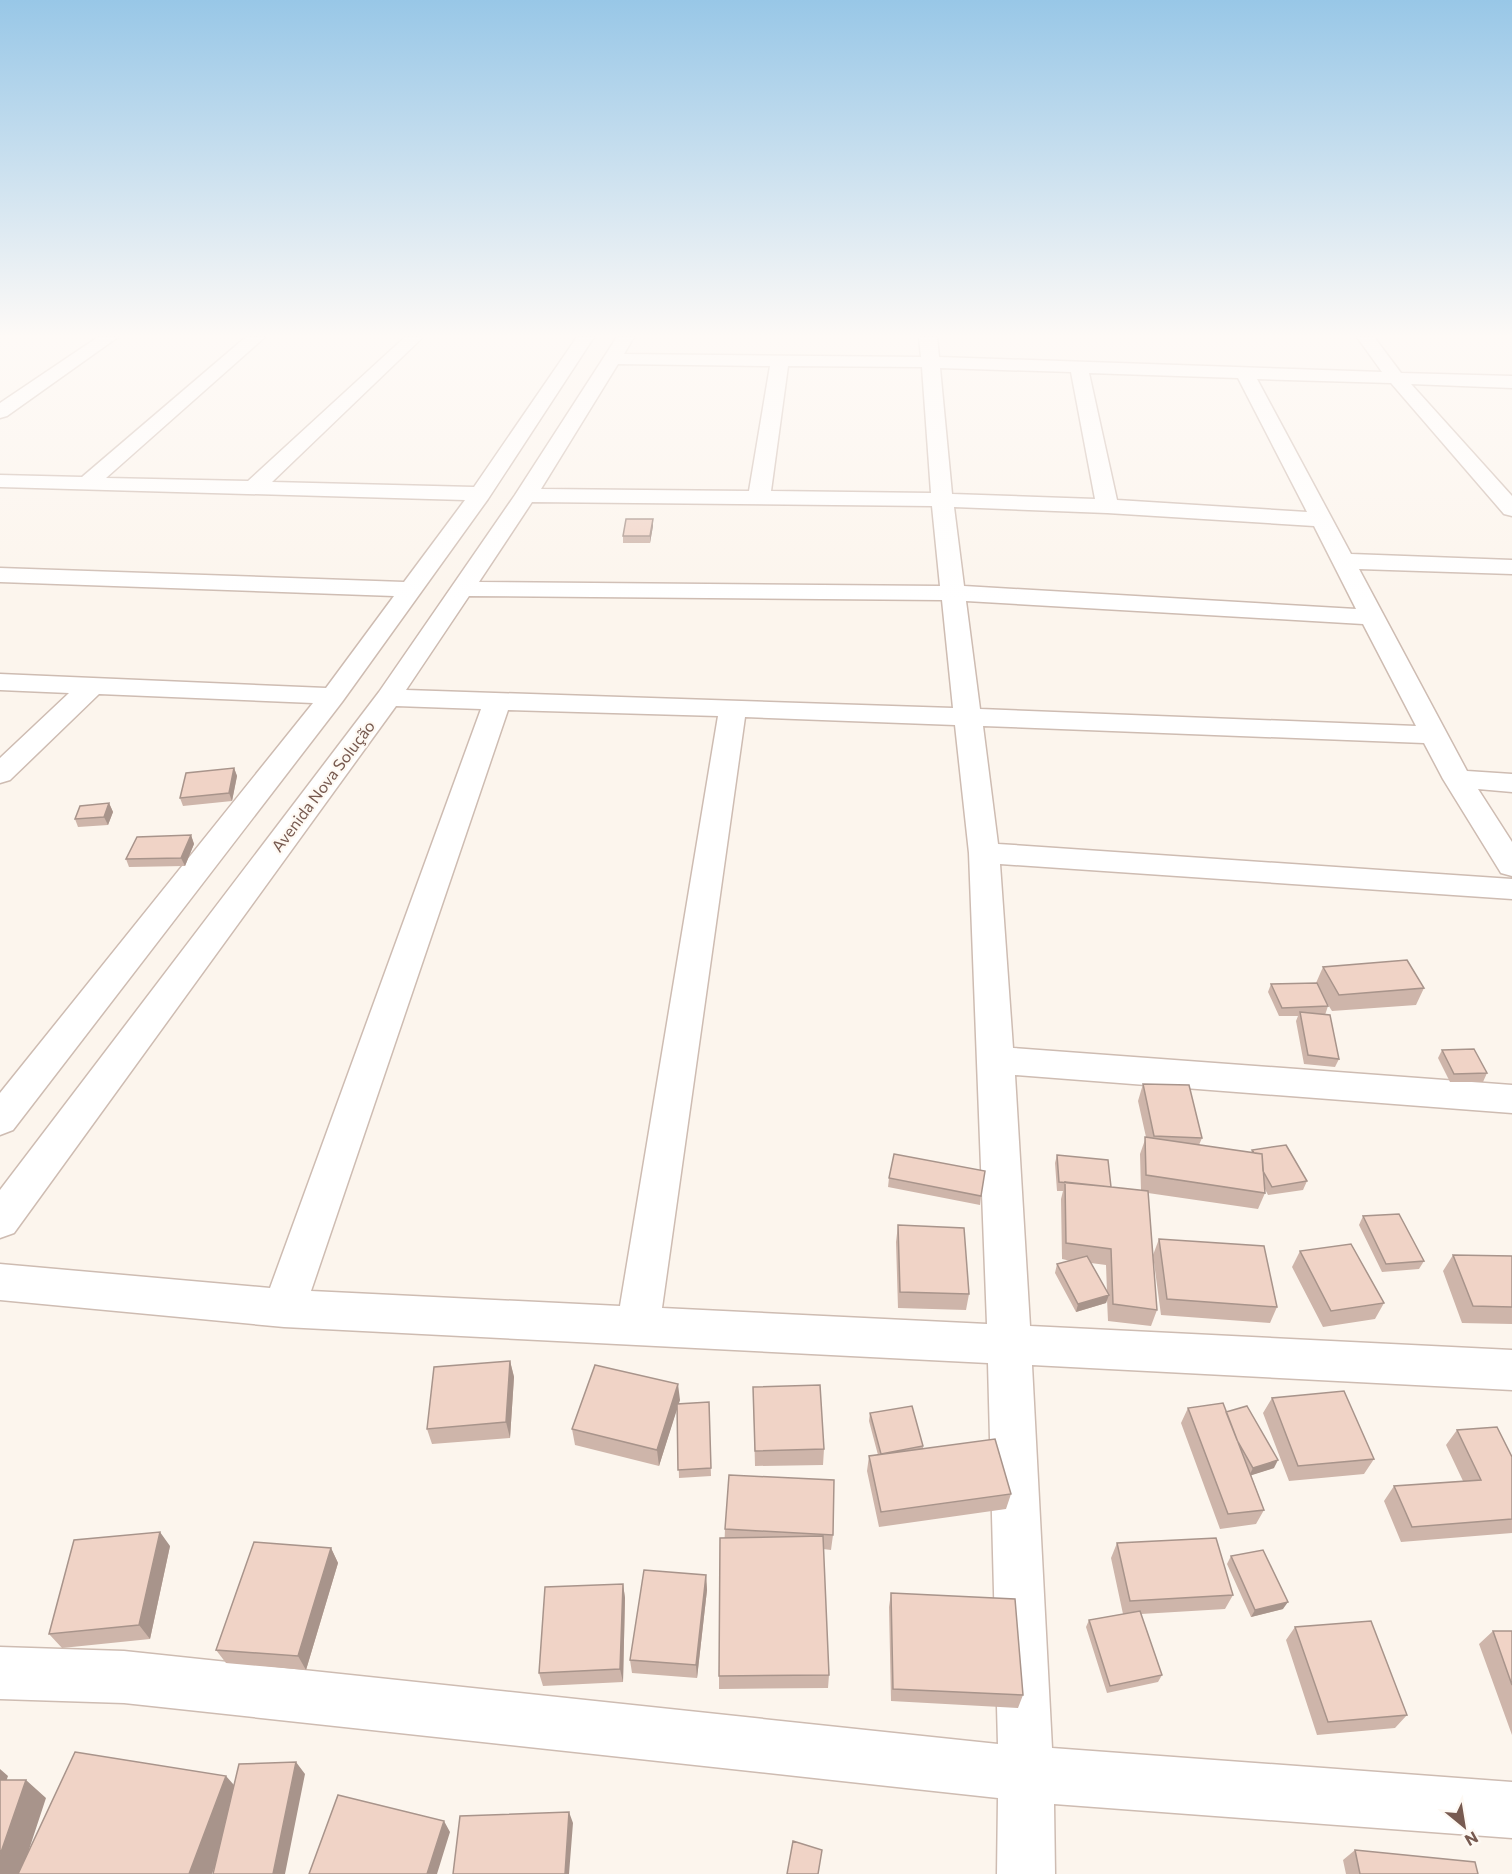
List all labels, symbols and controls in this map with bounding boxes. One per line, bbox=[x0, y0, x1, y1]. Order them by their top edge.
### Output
street label: Avenida Nova Solução bbox=[267, 716, 378, 855]
north arrow bbox=[1434, 1796, 1494, 1856]
text: N bbox=[1462, 1828, 1482, 1851]

